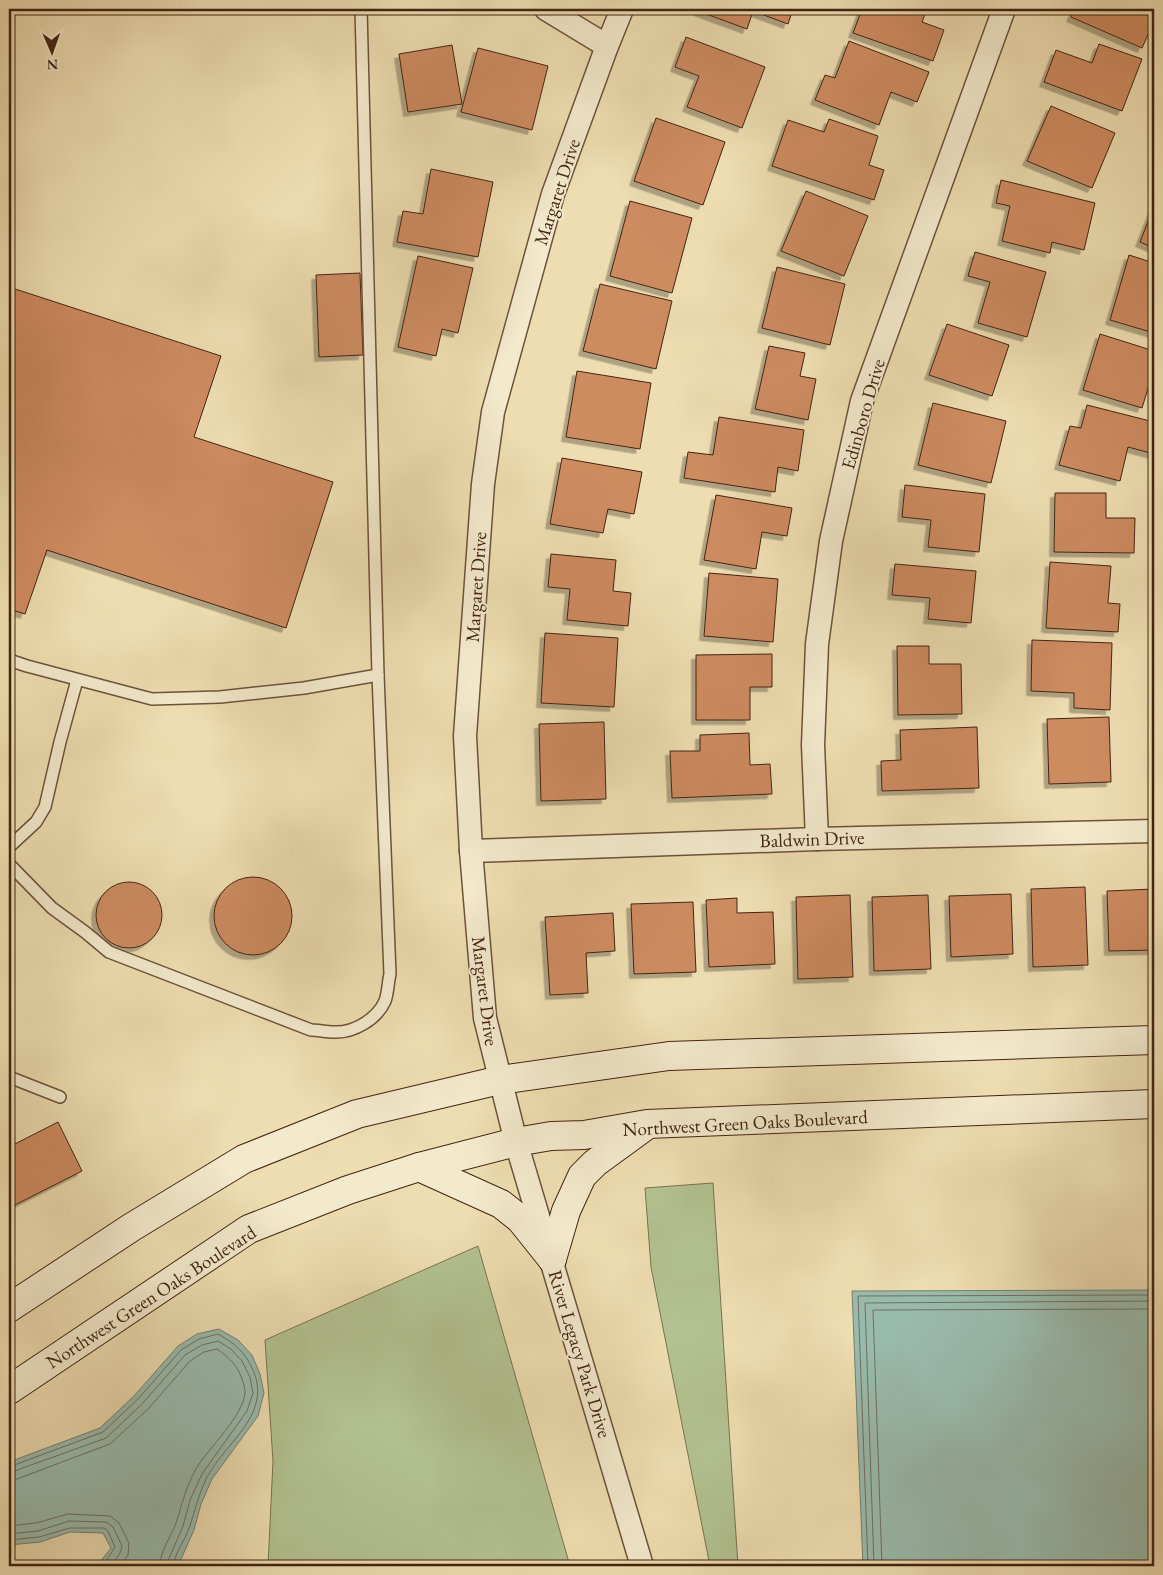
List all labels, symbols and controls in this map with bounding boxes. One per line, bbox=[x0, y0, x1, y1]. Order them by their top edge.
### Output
north arrow bbox=[28, 28, 78, 78]
text: N bbox=[46, 56, 58, 74]
street label: Margaret Drive bbox=[528, 136, 586, 248]
street label: Edinboro Drive bbox=[835, 356, 891, 472]
street label: Margaret Drive bbox=[460, 531, 492, 643]
street label: Baldwin Drive bbox=[759, 825, 865, 853]
street label: Margaret Drive bbox=[466, 935, 504, 1047]
street label: Northwest Green Oaks Boulevard bbox=[622, 1104, 869, 1142]
street label: Northwest Green Oaks Boulevard bbox=[41, 1219, 261, 1374]
street label: River Legacy Park Drive bbox=[543, 1267, 617, 1441]

